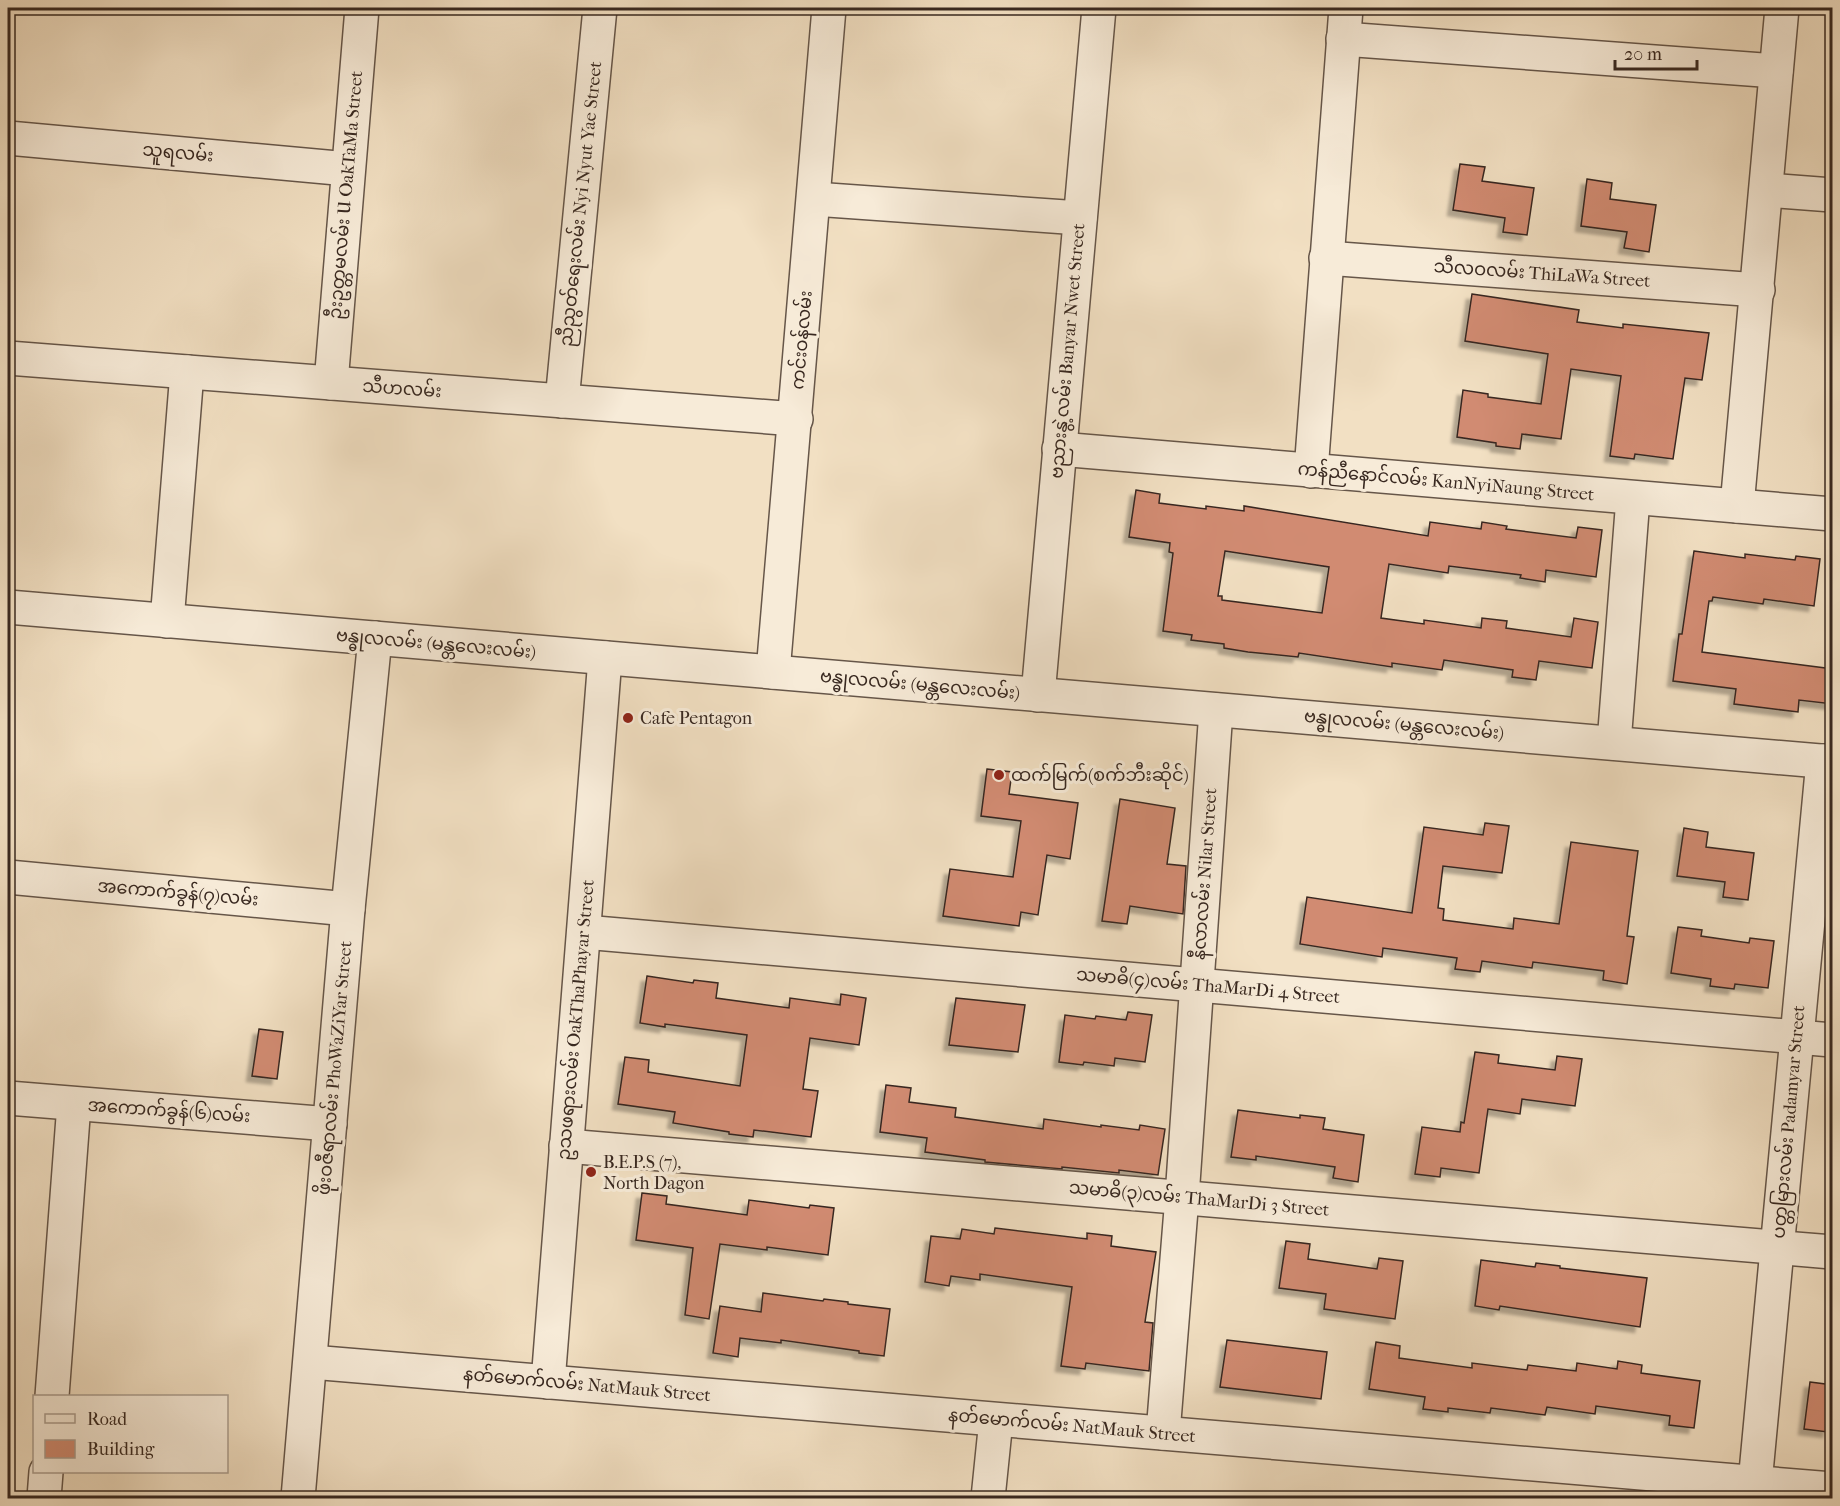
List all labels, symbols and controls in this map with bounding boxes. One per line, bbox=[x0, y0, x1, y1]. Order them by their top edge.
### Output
scale bar bbox=[1615, 33, 1698, 71]
text: 20 m bbox=[1624, 44, 1662, 65]
street label: ညီညွတ်ရေးလမ်း Nyi Nyut Yae Street bbox=[552, 59, 610, 348]
street label: ဦးဥတ္တမလမ်း U OakTaMa Street bbox=[322, 69, 371, 320]
street label: သူရလမ်း bbox=[141, 136, 215, 171]
street label: ဗညားနွဲ့လမ်း Banyar Nwet Street bbox=[1043, 222, 1094, 480]
street label: သီလဝလမ်း ThiLaWa Street bbox=[1433, 252, 1652, 292]
street label: ကင်းဝန်လမ်း bbox=[784, 289, 821, 391]
street label: သီဟလမ်း bbox=[362, 372, 443, 402]
street label: ကန်ညီနောင်လမ်း KanNyiNaung Street bbox=[1297, 455, 1596, 509]
street label: ဗန္ဓုလလမ်း (မန္တလေးလမ်း) bbox=[335, 622, 537, 668]
street label: ဗန္ဓုလလမ်း (မန္တလေးလမ်း) bbox=[819, 663, 1021, 709]
street label: ဗန္ဓုလလမ်း (မန္တလေးလမ်း) bbox=[1303, 703, 1505, 749]
place label: Cafe Pentagon bbox=[640, 708, 753, 729]
marker: Cafe Pentagon bbox=[621, 711, 635, 725]
place label: ထက်မြက်(စက်ဘီးဆိုင်) bbox=[1011, 761, 1189, 790]
marker: ထက်မြက်(စက်ဘီးဆိုင်) bbox=[992, 768, 1006, 782]
street label: နီလာလမ်း Nilar Street bbox=[1185, 786, 1226, 961]
street label: အကောက်ခွန်(၇)လမ်း bbox=[96, 873, 260, 914]
street label: ဥသဖရားလမ်း OakThaPhayar Street bbox=[550, 878, 603, 1162]
street label: ဖိုးဝဇီရာလမ်း PhoWaZiYar Street bbox=[309, 939, 361, 1196]
street label: သမာဓိ(၄)လမ်း ThaMarDi 4 Street bbox=[1075, 960, 1342, 1012]
street label: ပတ္တမြားလမ်း Padamyar Street bbox=[1765, 1004, 1814, 1240]
street label: အကောက်ခွန်(၆)လမ်း bbox=[87, 1092, 251, 1131]
place label: B.E.P.S (7), North Dagon bbox=[603, 1152, 705, 1194]
marker: B.E.P.S (7), North Dagon bbox=[584, 1165, 598, 1179]
street label: သမာဓိ(၃)လမ်း ThaMarDi 3 Street bbox=[1068, 1173, 1331, 1225]
street label: နတ်မောက်လမ်း NatMauk Street bbox=[462, 1361, 712, 1410]
legend bbox=[33, 1395, 228, 1473]
street label: နတ်မောက်လမ်း NatMauk Street bbox=[947, 1402, 1197, 1451]
text: Road bbox=[87, 1409, 127, 1430]
text: Building bbox=[87, 1439, 155, 1460]

